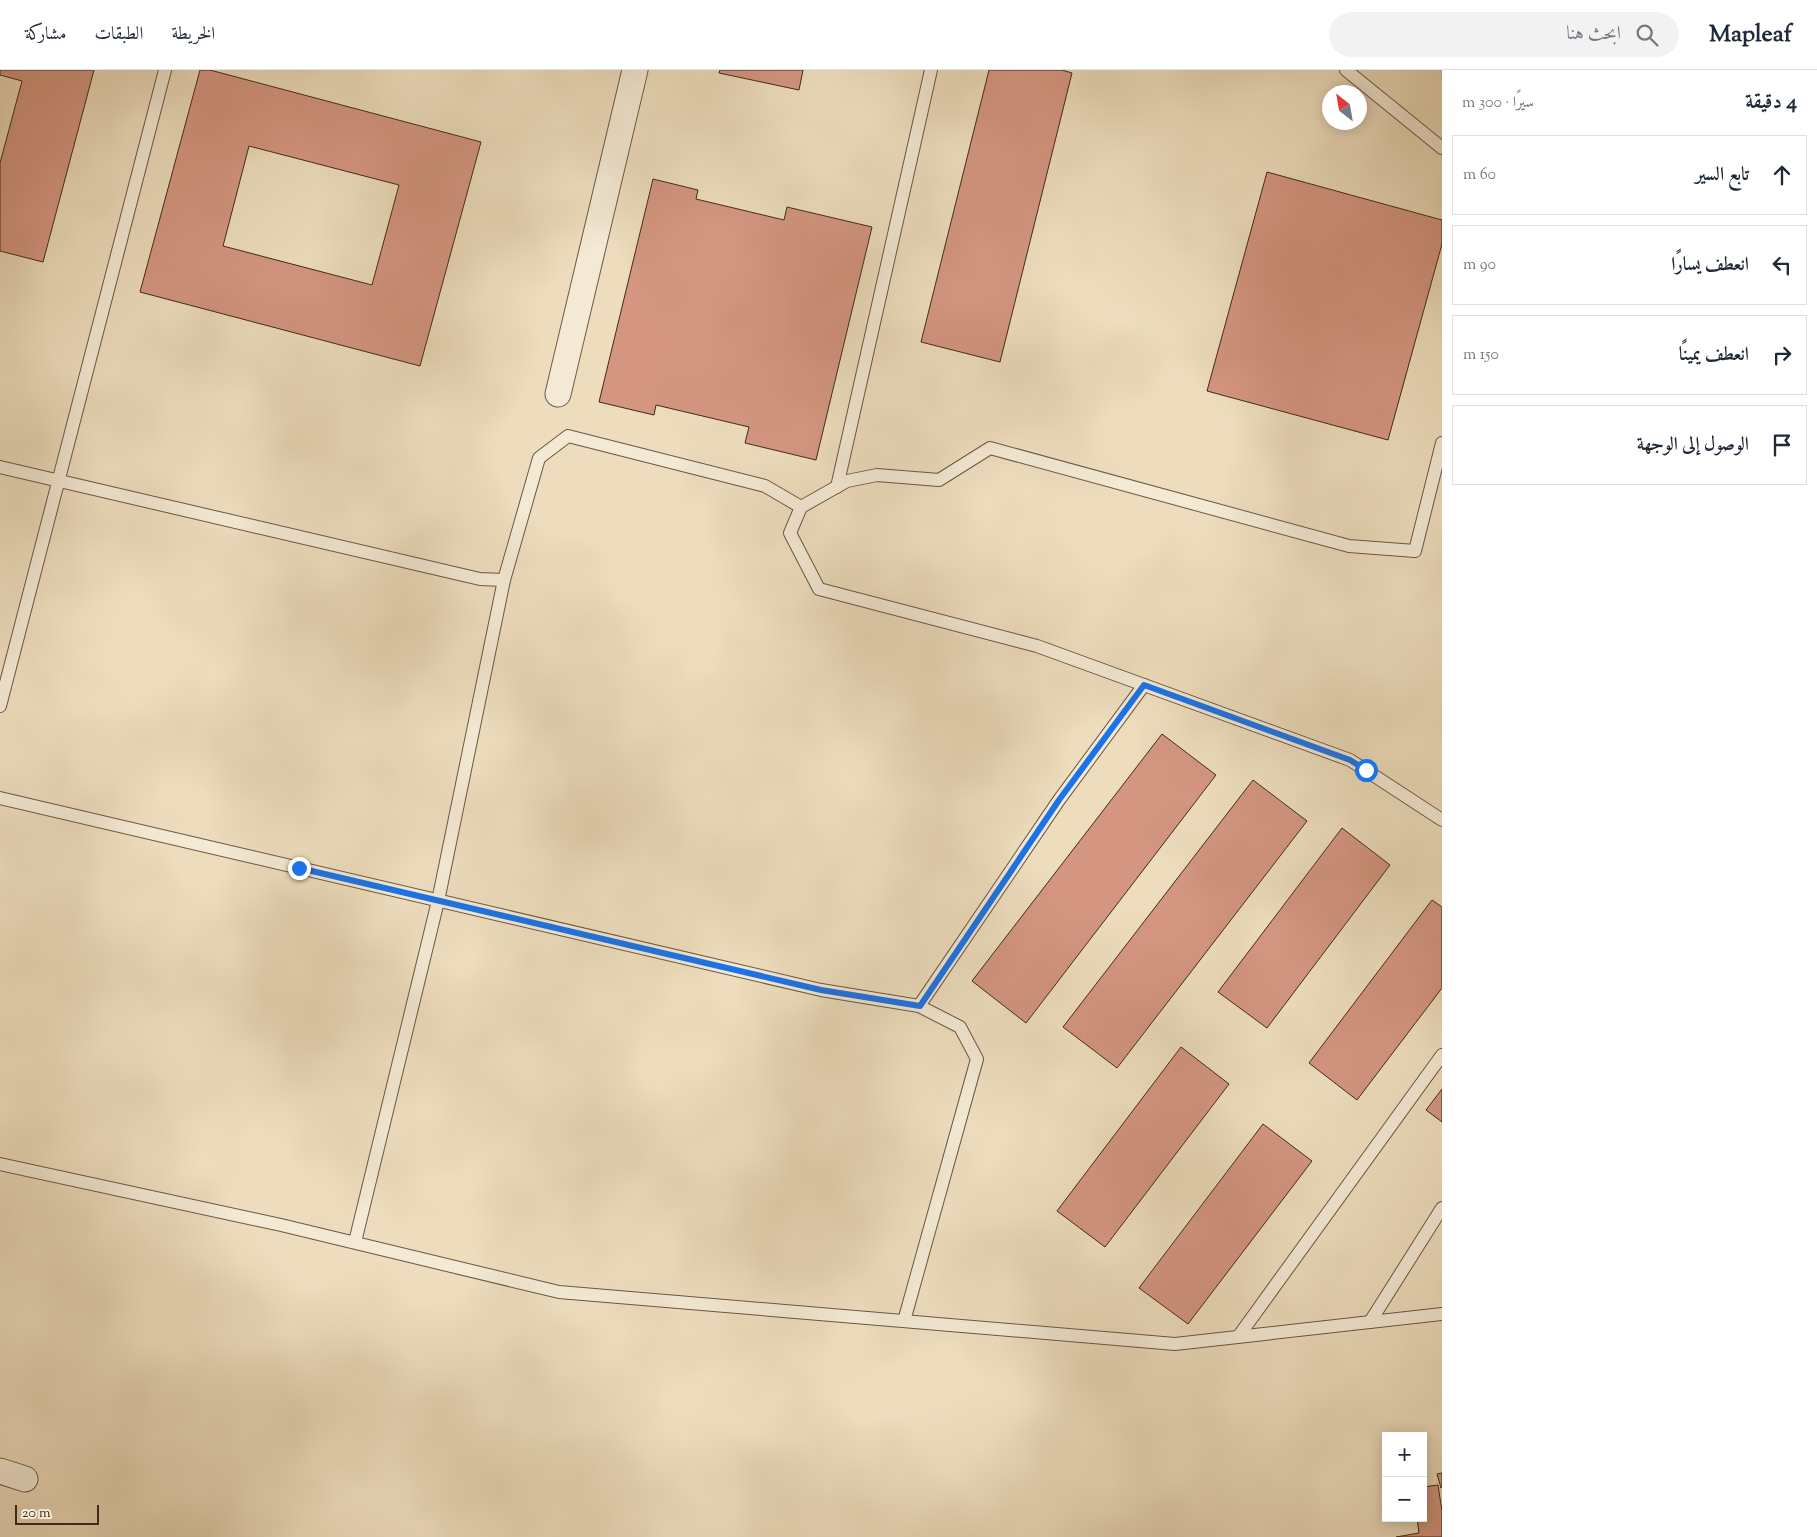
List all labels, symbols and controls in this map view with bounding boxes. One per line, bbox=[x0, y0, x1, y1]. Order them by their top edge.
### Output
search box bbox=[1329, 12, 1679, 57]
text: Mapleaf bbox=[1709, 18, 1792, 52]
text: ابحث هنا bbox=[1566, 21, 1621, 48]
icon: search bbox=[1633, 21, 1661, 49]
text: مشاركة bbox=[25, 22, 66, 48]
text: الطبقات bbox=[94, 22, 143, 48]
text: الخريطة bbox=[171, 22, 215, 48]
north arrow bbox=[1322, 85, 1367, 130]
text: 4 دقيقة bbox=[1745, 88, 1797, 118]
text: سيرًا · 300 m bbox=[1462, 92, 1534, 115]
icon: ahead bbox=[1768, 161, 1796, 189]
text: تابع السير bbox=[1695, 162, 1749, 189]
text: 60 m bbox=[1463, 164, 1496, 187]
icon: left bbox=[1768, 251, 1796, 279]
text: انعطف يسارًا bbox=[1671, 252, 1749, 279]
text: 90 m bbox=[1463, 254, 1496, 277]
icon: right bbox=[1768, 341, 1796, 369]
text: انعطف يمينًا bbox=[1679, 342, 1749, 369]
text: 150 m bbox=[1463, 344, 1499, 367]
icon: arrive bbox=[1768, 431, 1796, 459]
text: الوصول إلى الوجهة bbox=[1637, 432, 1749, 459]
route start bbox=[1355, 759, 1378, 782]
route end bbox=[288, 857, 311, 880]
map controls bbox=[1382, 1432, 1427, 1522]
button: + bbox=[1382, 1432, 1427, 1477]
button: − bbox=[1382, 1477, 1427, 1522]
scale bar bbox=[15, 1502, 99, 1525]
text: 20 m bbox=[22, 1504, 51, 1524]

